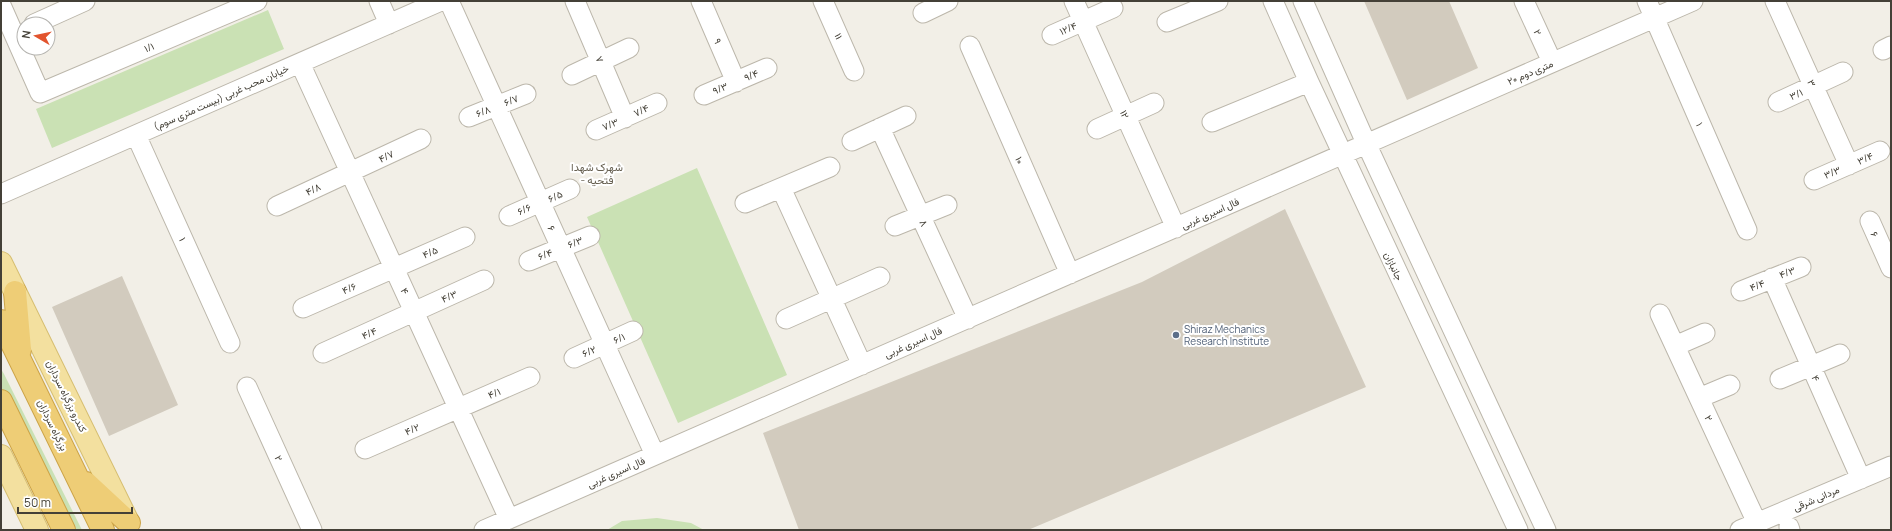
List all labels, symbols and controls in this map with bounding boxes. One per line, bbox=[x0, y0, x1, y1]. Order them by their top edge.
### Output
north arrow bbox=[16, 16, 56, 56]
street label: ۱۲/۴ bbox=[1057, 18, 1079, 38]
street label: ۲ bbox=[1531, 27, 1545, 37]
text: N bbox=[18, 29, 34, 39]
street label: ۱۱ bbox=[831, 31, 847, 42]
street label: ۹ bbox=[711, 36, 725, 46]
street label: ۱/۱ bbox=[142, 39, 156, 55]
street label: ۷ bbox=[592, 53, 608, 65]
street label: ۲۰ متری دوم bbox=[1505, 56, 1555, 88]
street label: خیابان محب غربی (بیست متری سوم) bbox=[151, 61, 291, 133]
street label: ۹/۴ bbox=[742, 66, 761, 84]
street label: ۳ bbox=[1804, 77, 1820, 89]
street label: ۹/۳ bbox=[710, 78, 730, 97]
street label: ۳/۱ bbox=[1787, 85, 1805, 103]
street label: ۶/۷ bbox=[502, 91, 521, 109]
street label: ۷/۴ bbox=[631, 100, 651, 120]
street label: ۶/۸ bbox=[474, 102, 493, 120]
street label: ۱۲ bbox=[1117, 107, 1133, 121]
street label: ۷/۳ bbox=[600, 114, 621, 134]
street label: ۱ bbox=[1693, 120, 1707, 128]
street label: ۴/۷ bbox=[376, 146, 396, 166]
street label: ۳/۴ bbox=[1855, 148, 1875, 168]
street label: ۱۰ bbox=[1012, 154, 1028, 166]
district label: شهرک شهدا - فتحیه bbox=[571, 159, 623, 187]
street label: ۳/۳ bbox=[1821, 162, 1843, 182]
street label: ۴/۸ bbox=[303, 179, 323, 199]
street label: ۶/۵ bbox=[545, 187, 565, 205]
street label: فال اسیری غربی bbox=[1179, 194, 1241, 232]
street label: ۶/۶ bbox=[515, 200, 533, 218]
street label: ۸ bbox=[916, 217, 932, 229]
street label: ۶ bbox=[545, 223, 559, 233]
street label: ۶ bbox=[1868, 229, 1882, 239]
street label: ۶/۳ bbox=[565, 232, 585, 251]
street label: ۱ bbox=[176, 235, 190, 243]
street label: ۴/۵ bbox=[420, 242, 440, 262]
street label: ۶/۴ bbox=[536, 245, 555, 263]
street label: جانبازان bbox=[1381, 249, 1407, 283]
street label: ۴/۳ bbox=[1777, 262, 1797, 282]
street label: ۴/۴ bbox=[1747, 276, 1767, 294]
street label: ۴/۶ bbox=[340, 279, 359, 297]
street label: ۴ bbox=[397, 285, 413, 297]
street label: ۴/۳ bbox=[439, 286, 460, 306]
place label: Shiraz Mechanics Research Institute bbox=[1184, 322, 1269, 348]
street label: ۴/۴ bbox=[359, 323, 379, 343]
street label: فال اسیری غربی bbox=[882, 323, 944, 361]
street label: ۶/۱ bbox=[611, 329, 627, 347]
marker: Shiraz Mechanics Research Institute bbox=[1171, 330, 1181, 340]
street label: ۶/۲ bbox=[580, 342, 598, 360]
street label: کندرو بزرگراه سرداران bbox=[44, 358, 90, 434]
street label: ۴ bbox=[1808, 373, 1824, 384]
street label: ۴/۱ bbox=[486, 384, 503, 402]
street label: بزرگراه سرداران bbox=[35, 397, 71, 453]
street label: ۲ bbox=[1702, 413, 1716, 423]
street label: ۴/۲ bbox=[402, 420, 422, 438]
street label: ۲ bbox=[272, 453, 286, 463]
street label: فال اسیری غربی bbox=[585, 453, 647, 491]
street label: مردانی شرقی bbox=[1791, 482, 1841, 514]
scale bar bbox=[18, 489, 132, 515]
text: 50 m bbox=[24, 494, 51, 511]

